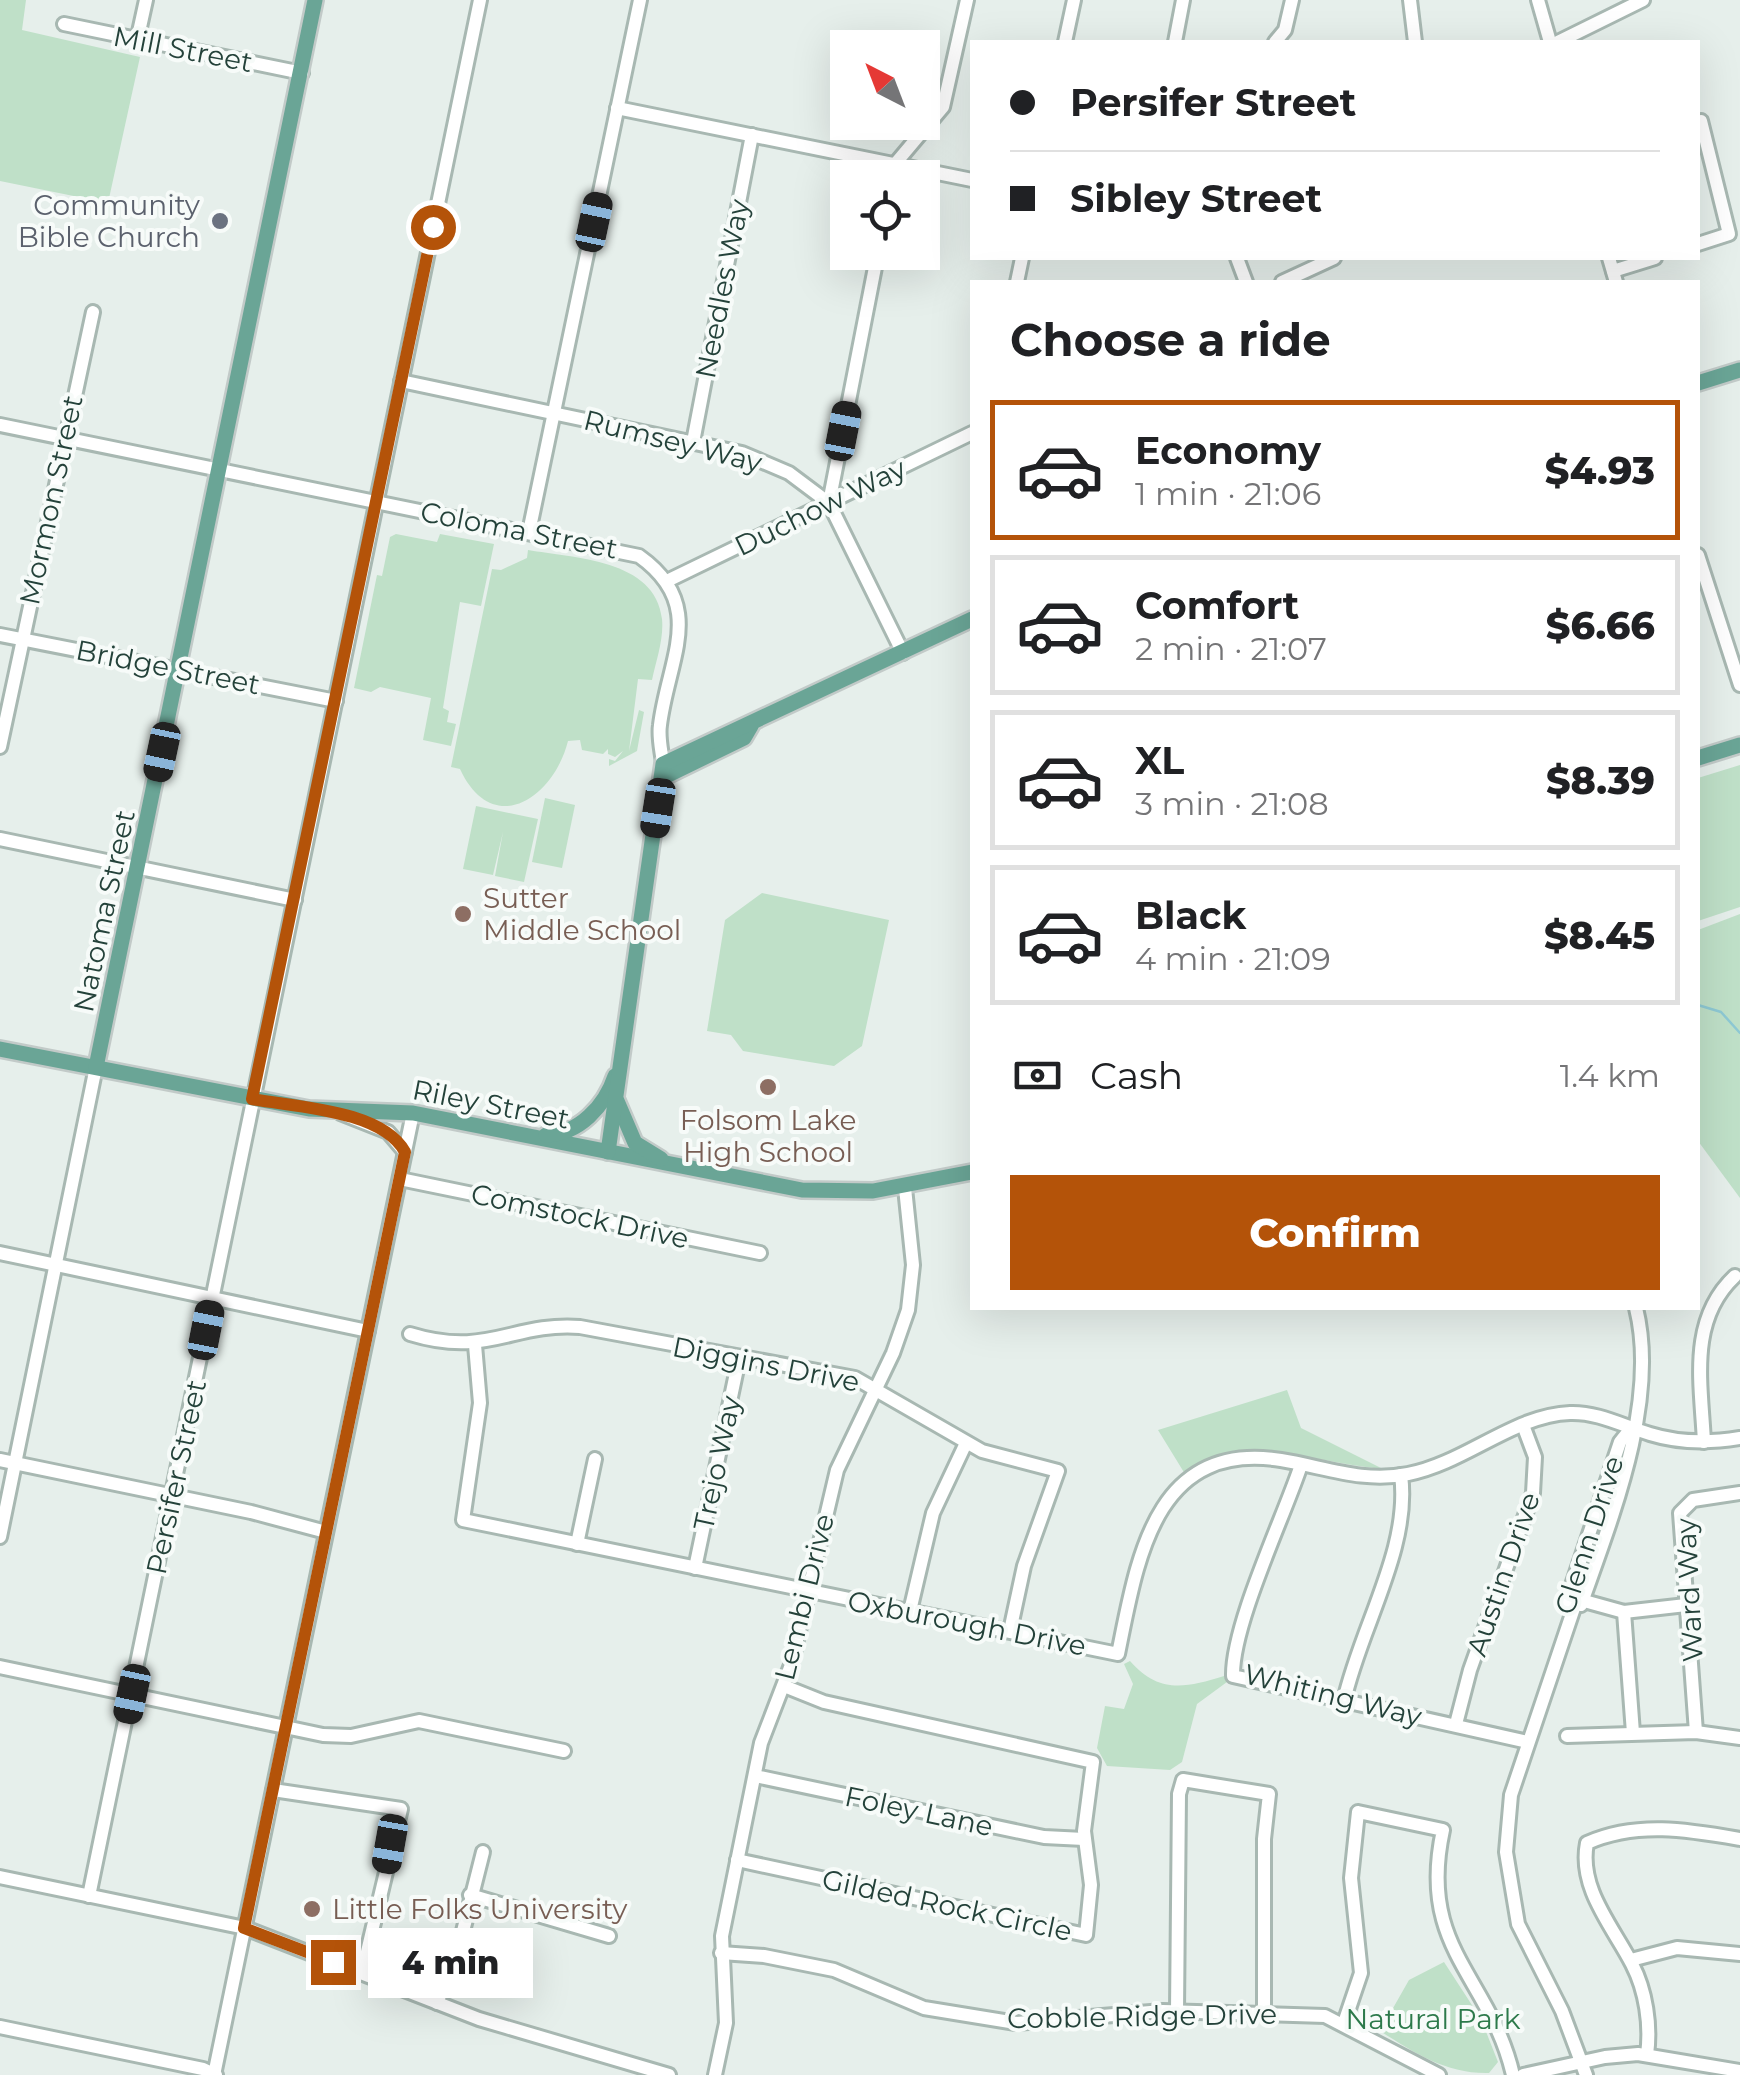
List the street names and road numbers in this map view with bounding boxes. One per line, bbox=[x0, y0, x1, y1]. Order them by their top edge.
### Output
street label: Mill Street bbox=[110, 19, 256, 79]
street label: Needles Way bbox=[688, 196, 756, 381]
street label: Mormon Street bbox=[12, 392, 90, 608]
street label: Rumsey Way bbox=[580, 402, 766, 480]
street label: Duchow Way bbox=[729, 451, 912, 563]
street label: Coloma Street bbox=[418, 494, 620, 566]
street label: Bridge Street bbox=[73, 632, 263, 702]
street label: Natoma Street bbox=[66, 807, 142, 1015]
street label: Riley Street bbox=[410, 1072, 572, 1136]
street label: Comstock Drive bbox=[468, 1176, 692, 1256]
street label: Diggins Drive bbox=[670, 1329, 862, 1399]
street label: Persifer Street bbox=[139, 1376, 213, 1578]
street label: Trejo Way bbox=[686, 1392, 748, 1533]
street label: Glenn Drive bbox=[1547, 1451, 1631, 1619]
street label: Austin Drive bbox=[1459, 1488, 1547, 1660]
street label: Lembi Drive bbox=[767, 1510, 841, 1684]
street label: Ward Way bbox=[1668, 1516, 1710, 1663]
street label: Oxburough Drive bbox=[845, 1583, 1089, 1663]
street label: Whiting Way bbox=[1241, 1657, 1426, 1734]
street label: Foley Lane bbox=[842, 1779, 996, 1843]
street label: Gilded Rock Circle bbox=[819, 1862, 1075, 1948]
street label: Cobble Ridge Drive bbox=[1007, 1997, 1277, 2035]

